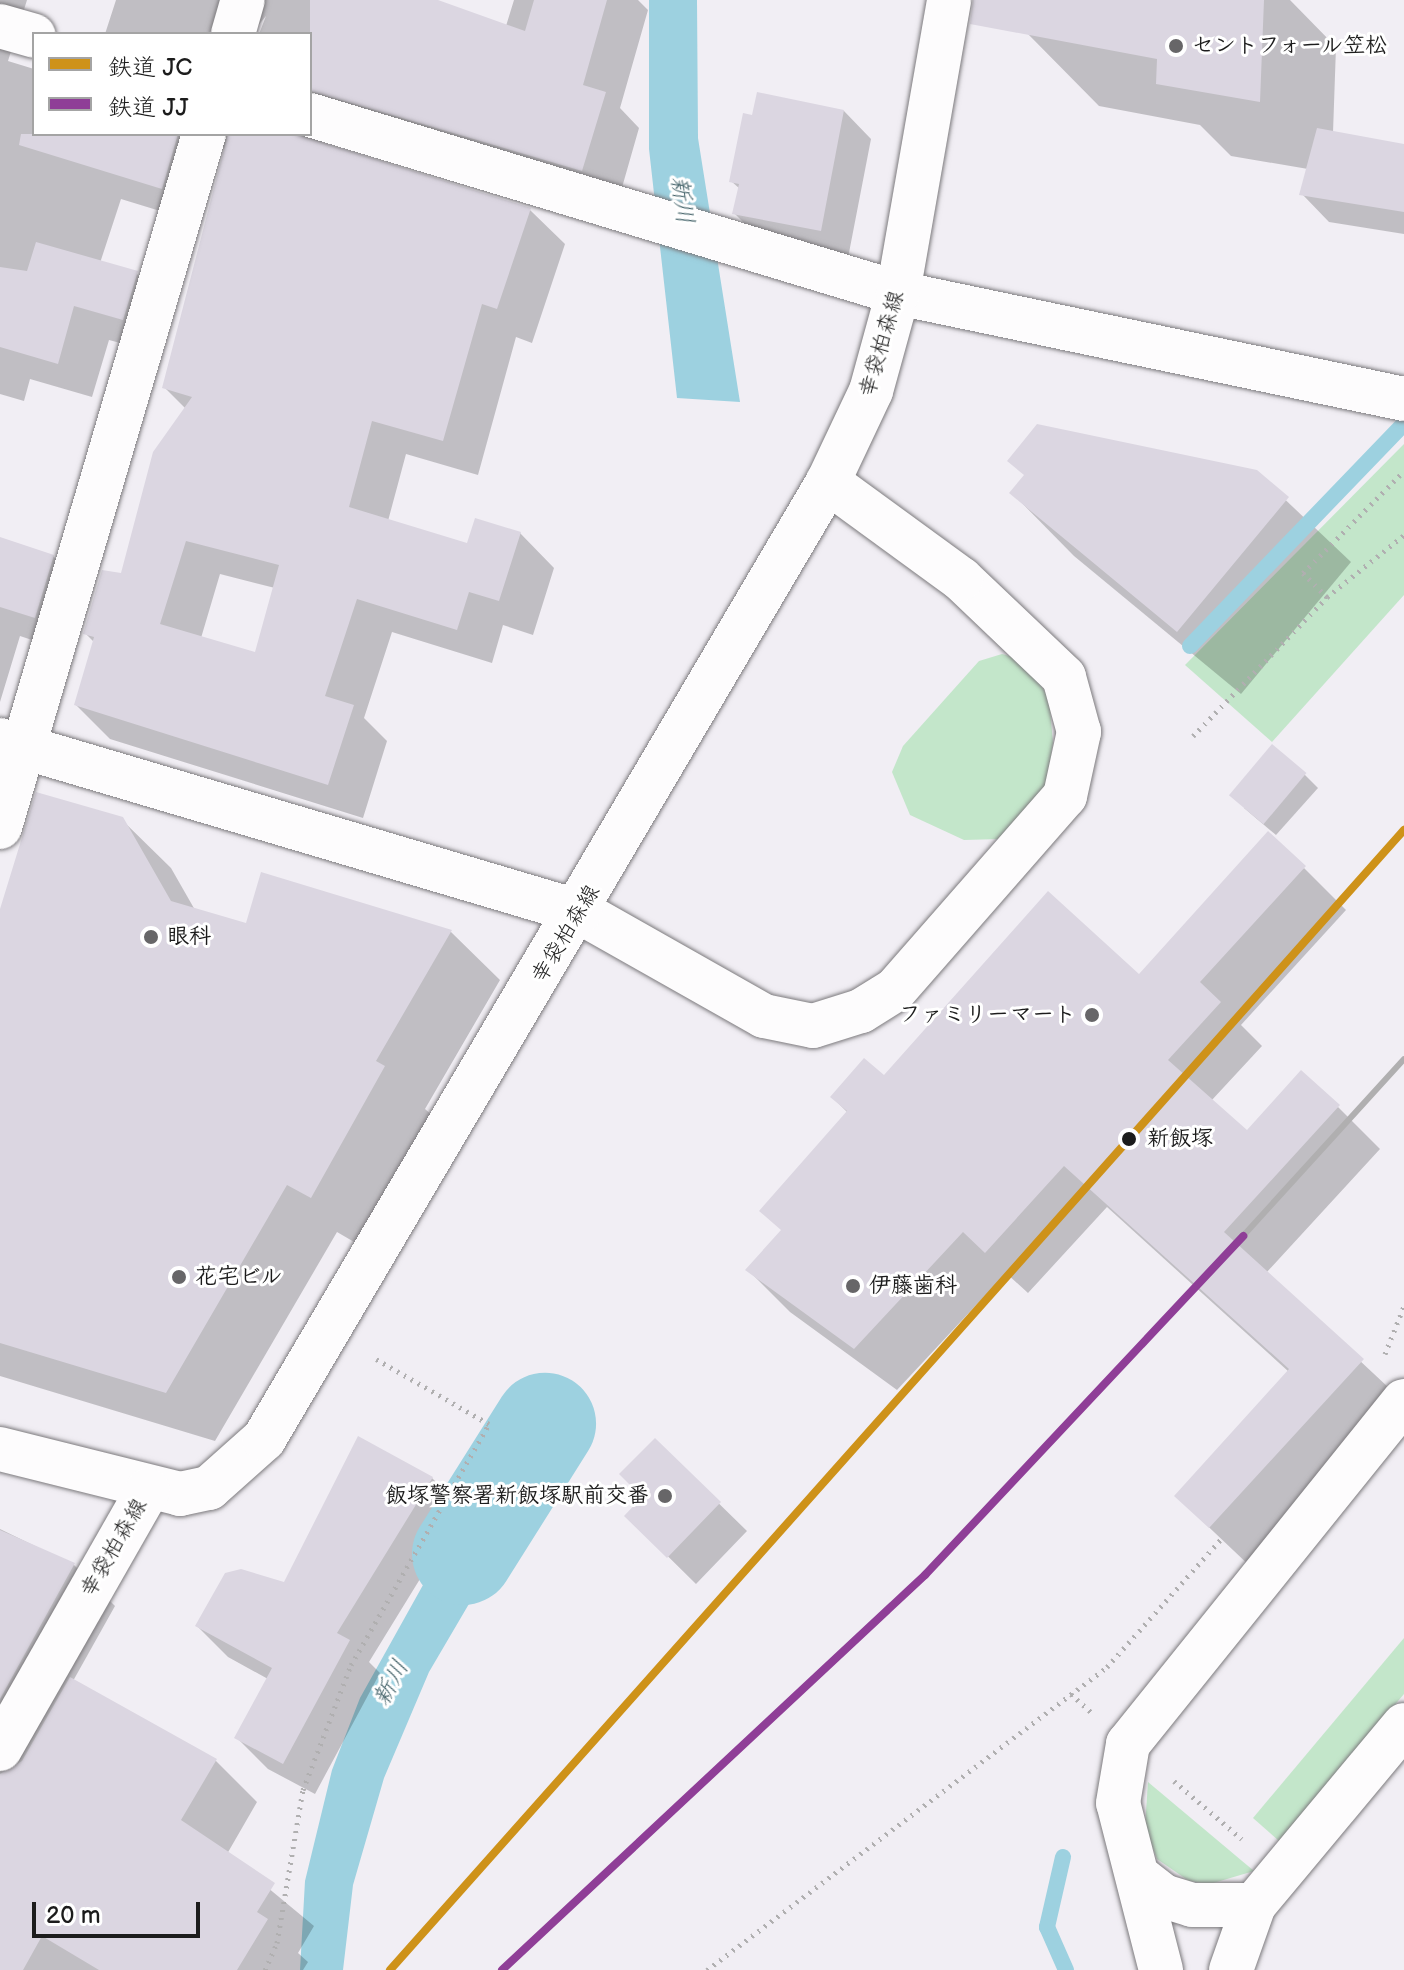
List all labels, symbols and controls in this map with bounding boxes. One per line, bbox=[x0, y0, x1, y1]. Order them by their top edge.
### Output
legend bbox=[32, 32, 312, 136]
place label: セントフォール笠松 bbox=[1192, 33, 1390, 59]
marker: セントフォール笠松 bbox=[1167, 37, 1185, 55]
text: 鉄道 JC bbox=[108, 53, 192, 82]
text: 鉄道 JJ bbox=[108, 93, 188, 122]
water label: 新川 bbox=[664, 174, 700, 226]
street label: 幸袋柏森線 bbox=[854, 287, 910, 401]
street label: 幸袋柏森線 bbox=[526, 880, 606, 988]
place label: 眼科 bbox=[167, 924, 211, 950]
marker: 眼科 bbox=[142, 928, 160, 946]
place label: ファミリーマート bbox=[900, 1002, 1076, 1028]
marker: ファミリーマート bbox=[1083, 1006, 1101, 1024]
place label: 新飯塚 bbox=[1147, 1126, 1213, 1152]
marker: 新飯塚 bbox=[1118, 1128, 1140, 1150]
place label: 花宅ビル bbox=[195, 1264, 283, 1290]
marker: 花宅ビル bbox=[170, 1268, 188, 1286]
place label: 伊藤歯科 bbox=[869, 1273, 957, 1299]
marker: 伊藤歯科 bbox=[844, 1277, 862, 1295]
place label: 飯塚警察署新飯塚駅前交番 bbox=[385, 1483, 649, 1509]
marker: 飯塚警察署新飯塚駅前交番 bbox=[656, 1487, 674, 1505]
street label: 幸袋柏森線 bbox=[75, 1494, 153, 1602]
water label: 新川 bbox=[367, 1655, 415, 1711]
scale bar bbox=[36, 1886, 204, 1936]
text: 20 m bbox=[46, 1901, 101, 1930]

